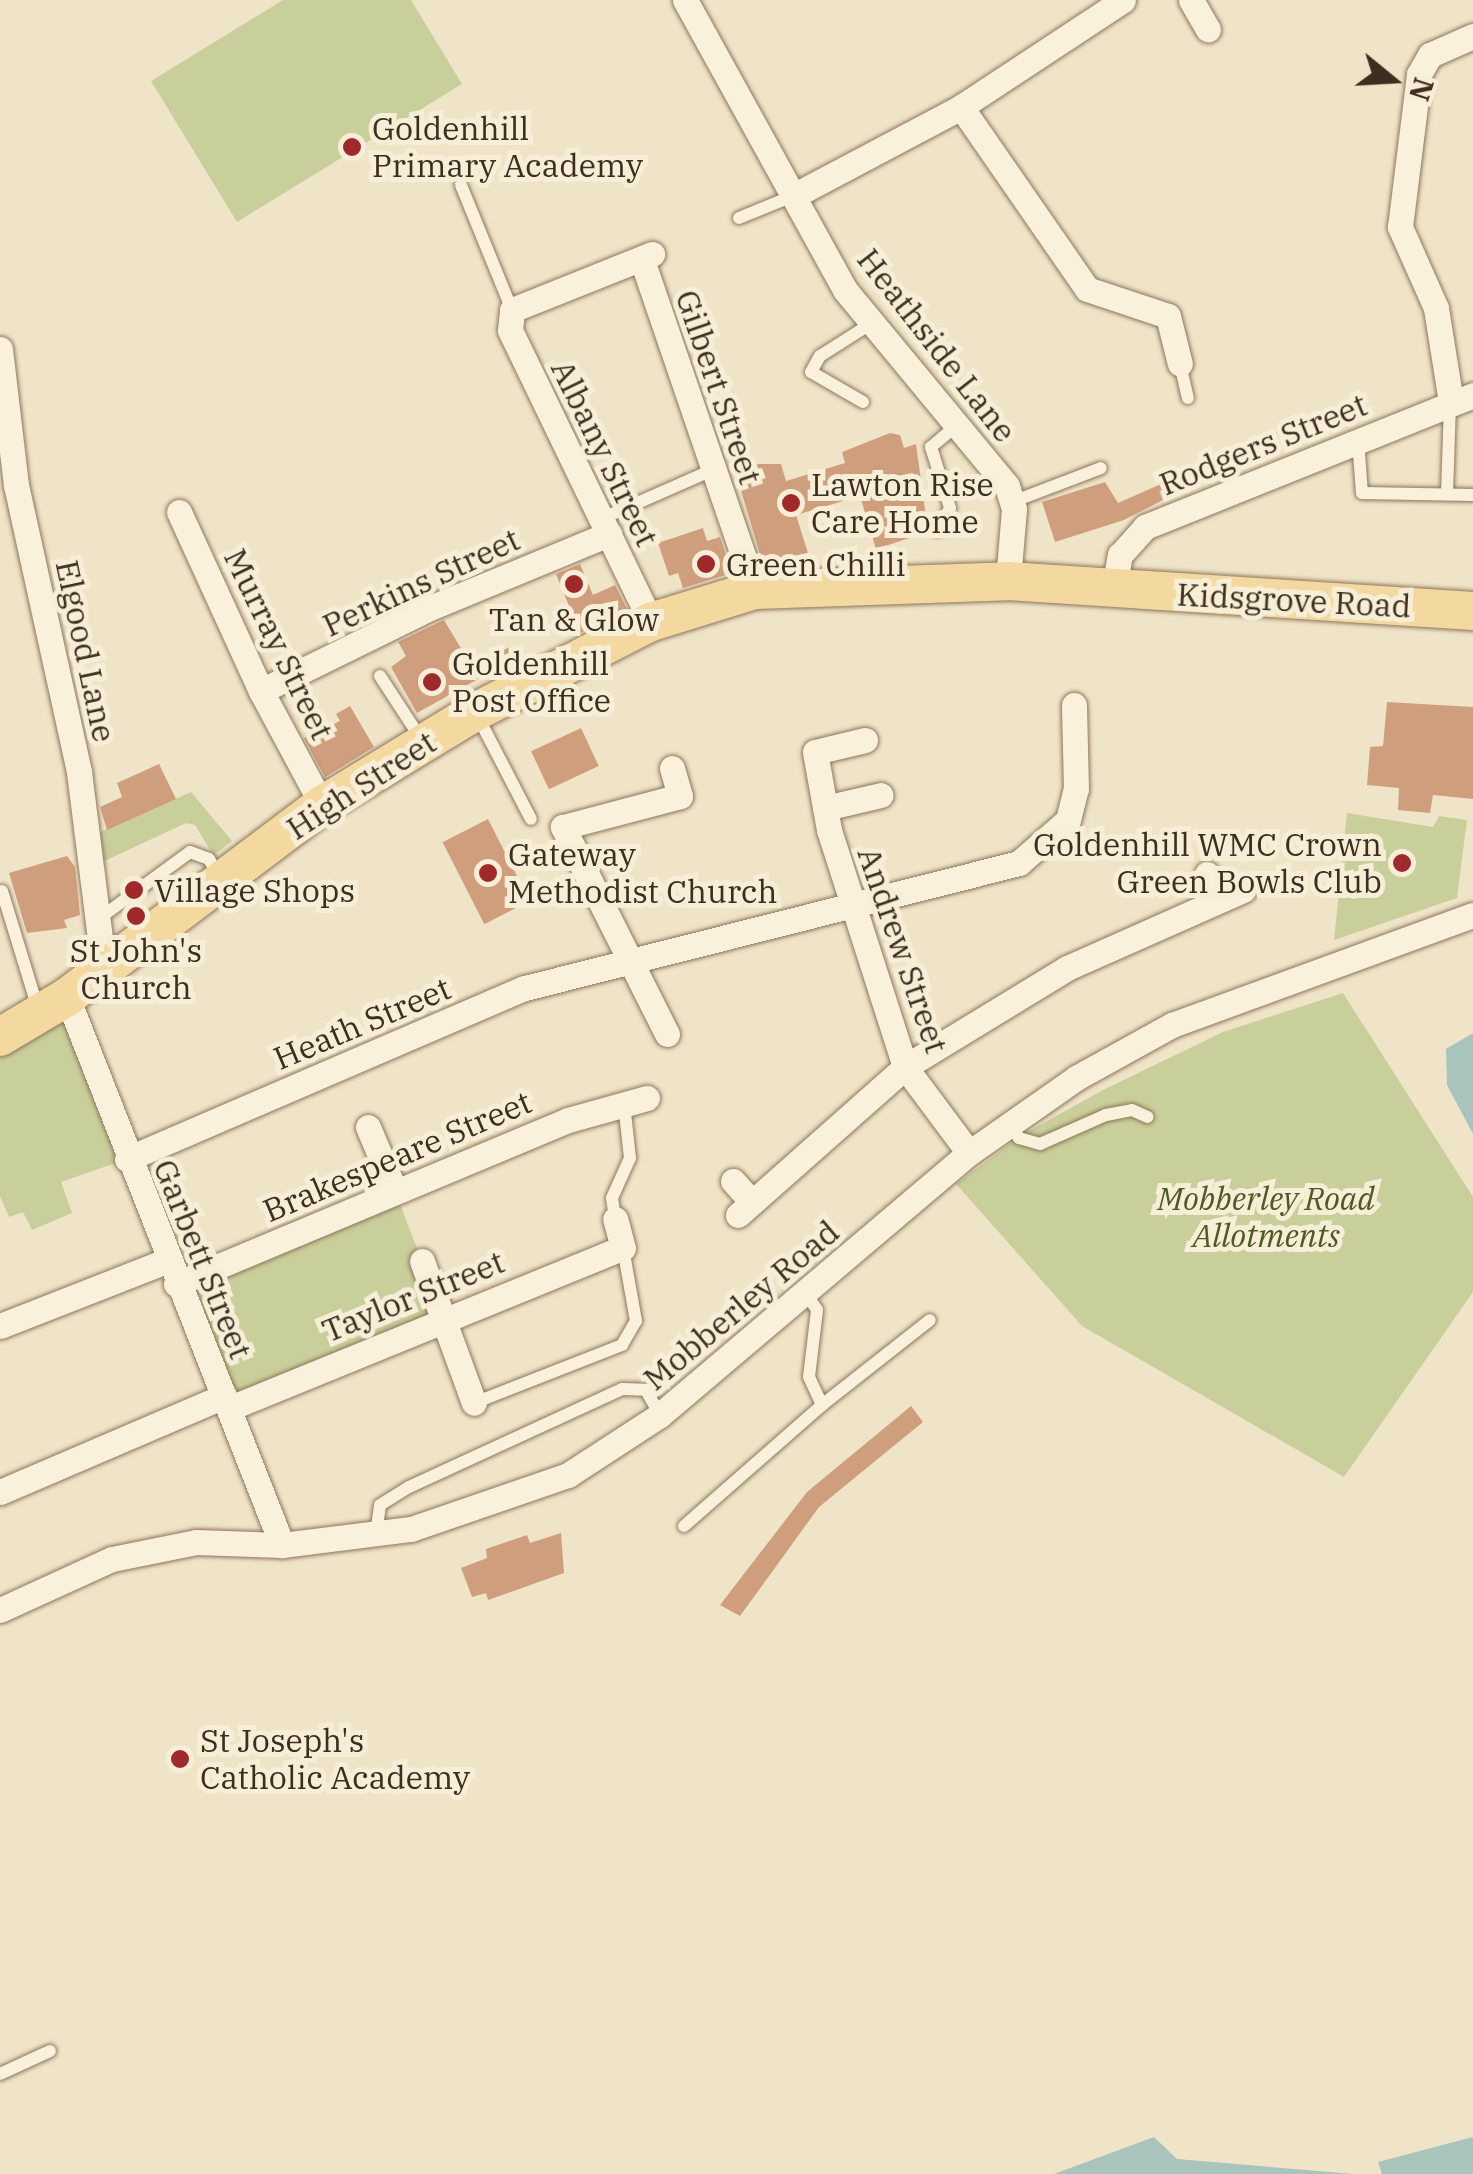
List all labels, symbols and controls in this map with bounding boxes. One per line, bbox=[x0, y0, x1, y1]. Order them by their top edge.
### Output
north arrow bbox=[1343, 30, 1443, 130]
text: N bbox=[1401, 73, 1443, 106]
place label: Goldenhill Primary Academy bbox=[372, 110, 643, 185]
marker: Goldenhill Primary Academy bbox=[341, 136, 363, 158]
street label: Heathside Lane bbox=[850, 241, 1024, 449]
street label: Gilbert Street bbox=[668, 285, 770, 489]
street label: Albany Street bbox=[543, 354, 667, 552]
street label: Rodgers Street bbox=[1154, 385, 1372, 503]
place label: Lawton Rise Care Home bbox=[811, 466, 994, 541]
marker: Lawton Rise Care Home bbox=[780, 492, 802, 514]
street label: Perkins Street bbox=[316, 520, 526, 644]
street label: Murray Street bbox=[216, 542, 342, 746]
place label: Green Chilli bbox=[726, 545, 906, 583]
marker: Green Chilli bbox=[695, 553, 717, 575]
street label: Elgood Lane bbox=[48, 557, 124, 745]
marker: Tan & Glow bbox=[563, 573, 585, 595]
street label: Kidsgrove Road bbox=[1176, 575, 1412, 625]
place label: Tan & Glow bbox=[489, 600, 659, 638]
place label: Goldenhill Post Office bbox=[452, 645, 611, 720]
marker: Goldenhill Post Office bbox=[421, 671, 443, 693]
street label: High Street bbox=[279, 723, 443, 847]
place label: Goldenhill WMC Crown Green Bowls Club bbox=[1033, 826, 1382, 901]
place label: Gateway Methodist Church bbox=[508, 836, 778, 911]
street label: Andrew Street bbox=[850, 842, 956, 1058]
marker: Goldenhill WMC Crown Green Bowls Club bbox=[1391, 852, 1413, 874]
marker: Gateway Methodist Church bbox=[477, 862, 499, 884]
place label: Village Shops bbox=[154, 871, 355, 909]
marker: Village Shops bbox=[123, 879, 145, 901]
marker: St John's Church bbox=[125, 905, 147, 927]
place label: St John's Church bbox=[70, 932, 202, 1007]
street label: Heath Street bbox=[268, 969, 456, 1077]
street label: Brakespeare Street bbox=[257, 1082, 537, 1230]
street label: Garbett Street bbox=[146, 1154, 260, 1364]
park label: Mobberley Road Allotments bbox=[1157, 1180, 1375, 1255]
street label: Mobberley Road bbox=[635, 1212, 847, 1398]
street label: Taylor Street bbox=[316, 1242, 510, 1350]
place label: St Joseph's Catholic Academy bbox=[200, 1722, 470, 1797]
marker: St Joseph's Catholic Academy bbox=[169, 1748, 191, 1770]

